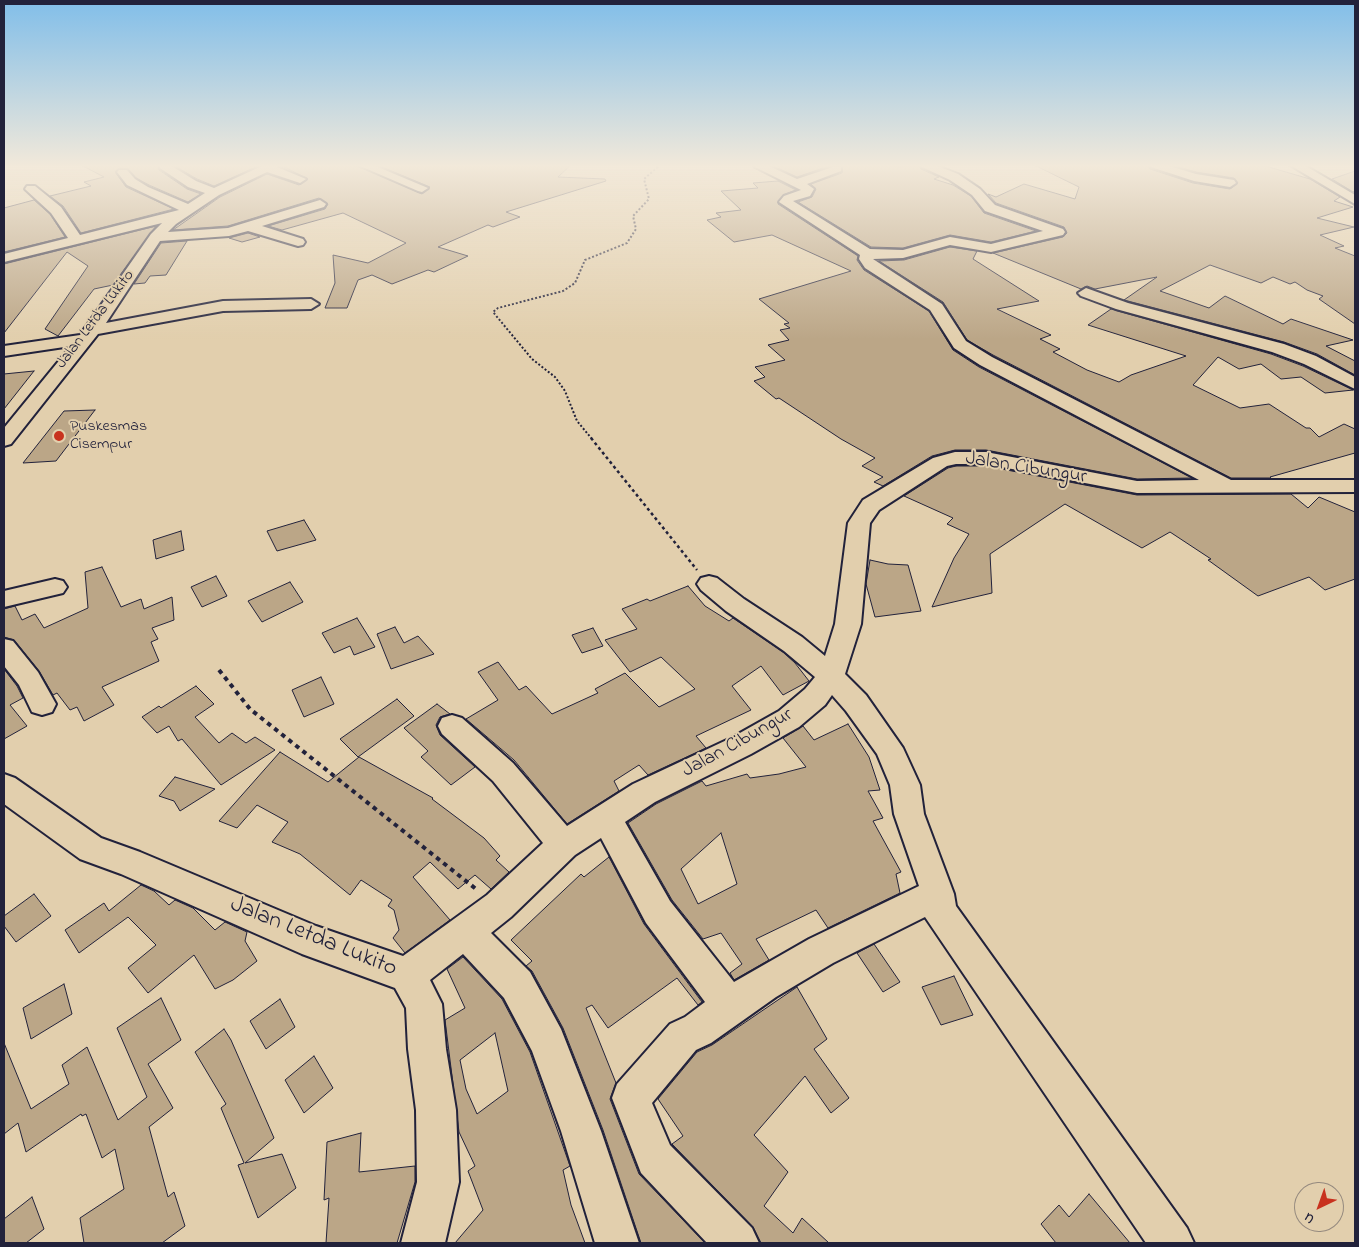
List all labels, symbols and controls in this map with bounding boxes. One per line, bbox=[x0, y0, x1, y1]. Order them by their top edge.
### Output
street label: Jalan Letda Lukito bbox=[53, 267, 139, 373]
place label: Puskesmas Cisempur bbox=[70, 417, 147, 455]
marker: Puskesmas Cisempur bbox=[52, 429, 66, 443]
street label: Jalan Cibungur bbox=[964, 448, 1088, 490]
street label: Jalan Cibungur bbox=[679, 704, 797, 784]
street label: Jalan Letda Lukito bbox=[225, 891, 401, 985]
north arrow bbox=[1294, 1182, 1344, 1232]
text: U bbox=[1299, 1207, 1320, 1229]

